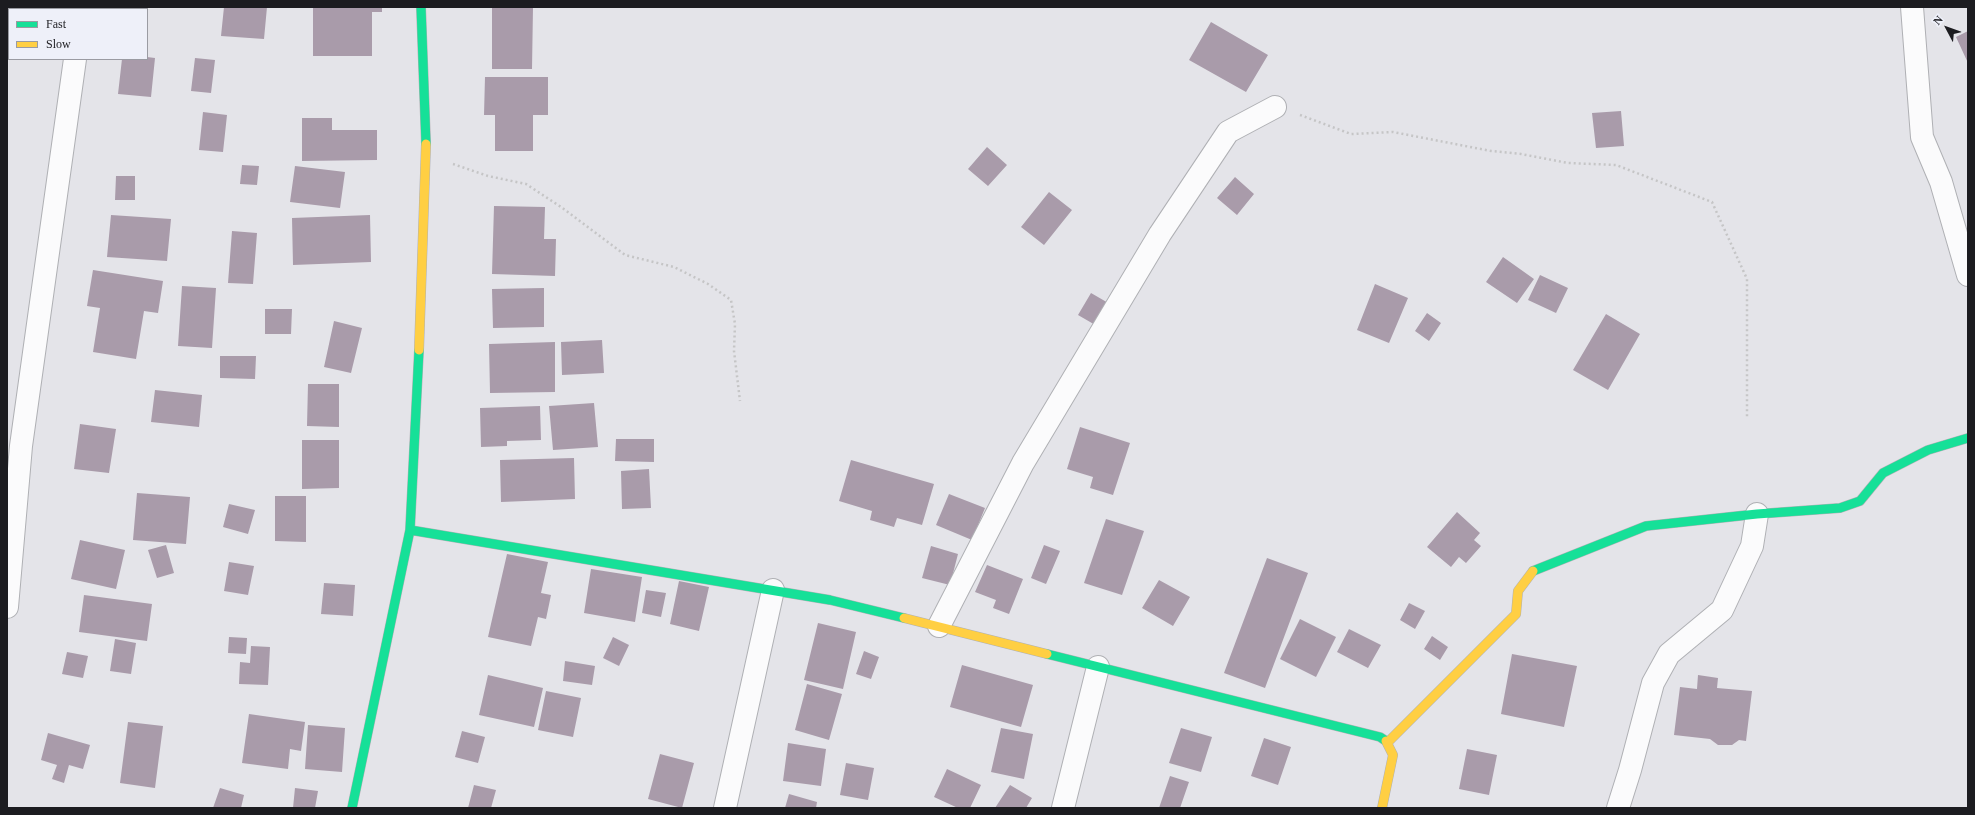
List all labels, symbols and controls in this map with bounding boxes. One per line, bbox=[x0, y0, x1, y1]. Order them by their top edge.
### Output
legend bbox=[8, 8, 148, 60]
north arrow bbox=[1927, 8, 1967, 48]
text: N bbox=[1931, 13, 1945, 27]
text: Fast bbox=[46, 17, 66, 31]
text: Slow bbox=[46, 37, 71, 51]

